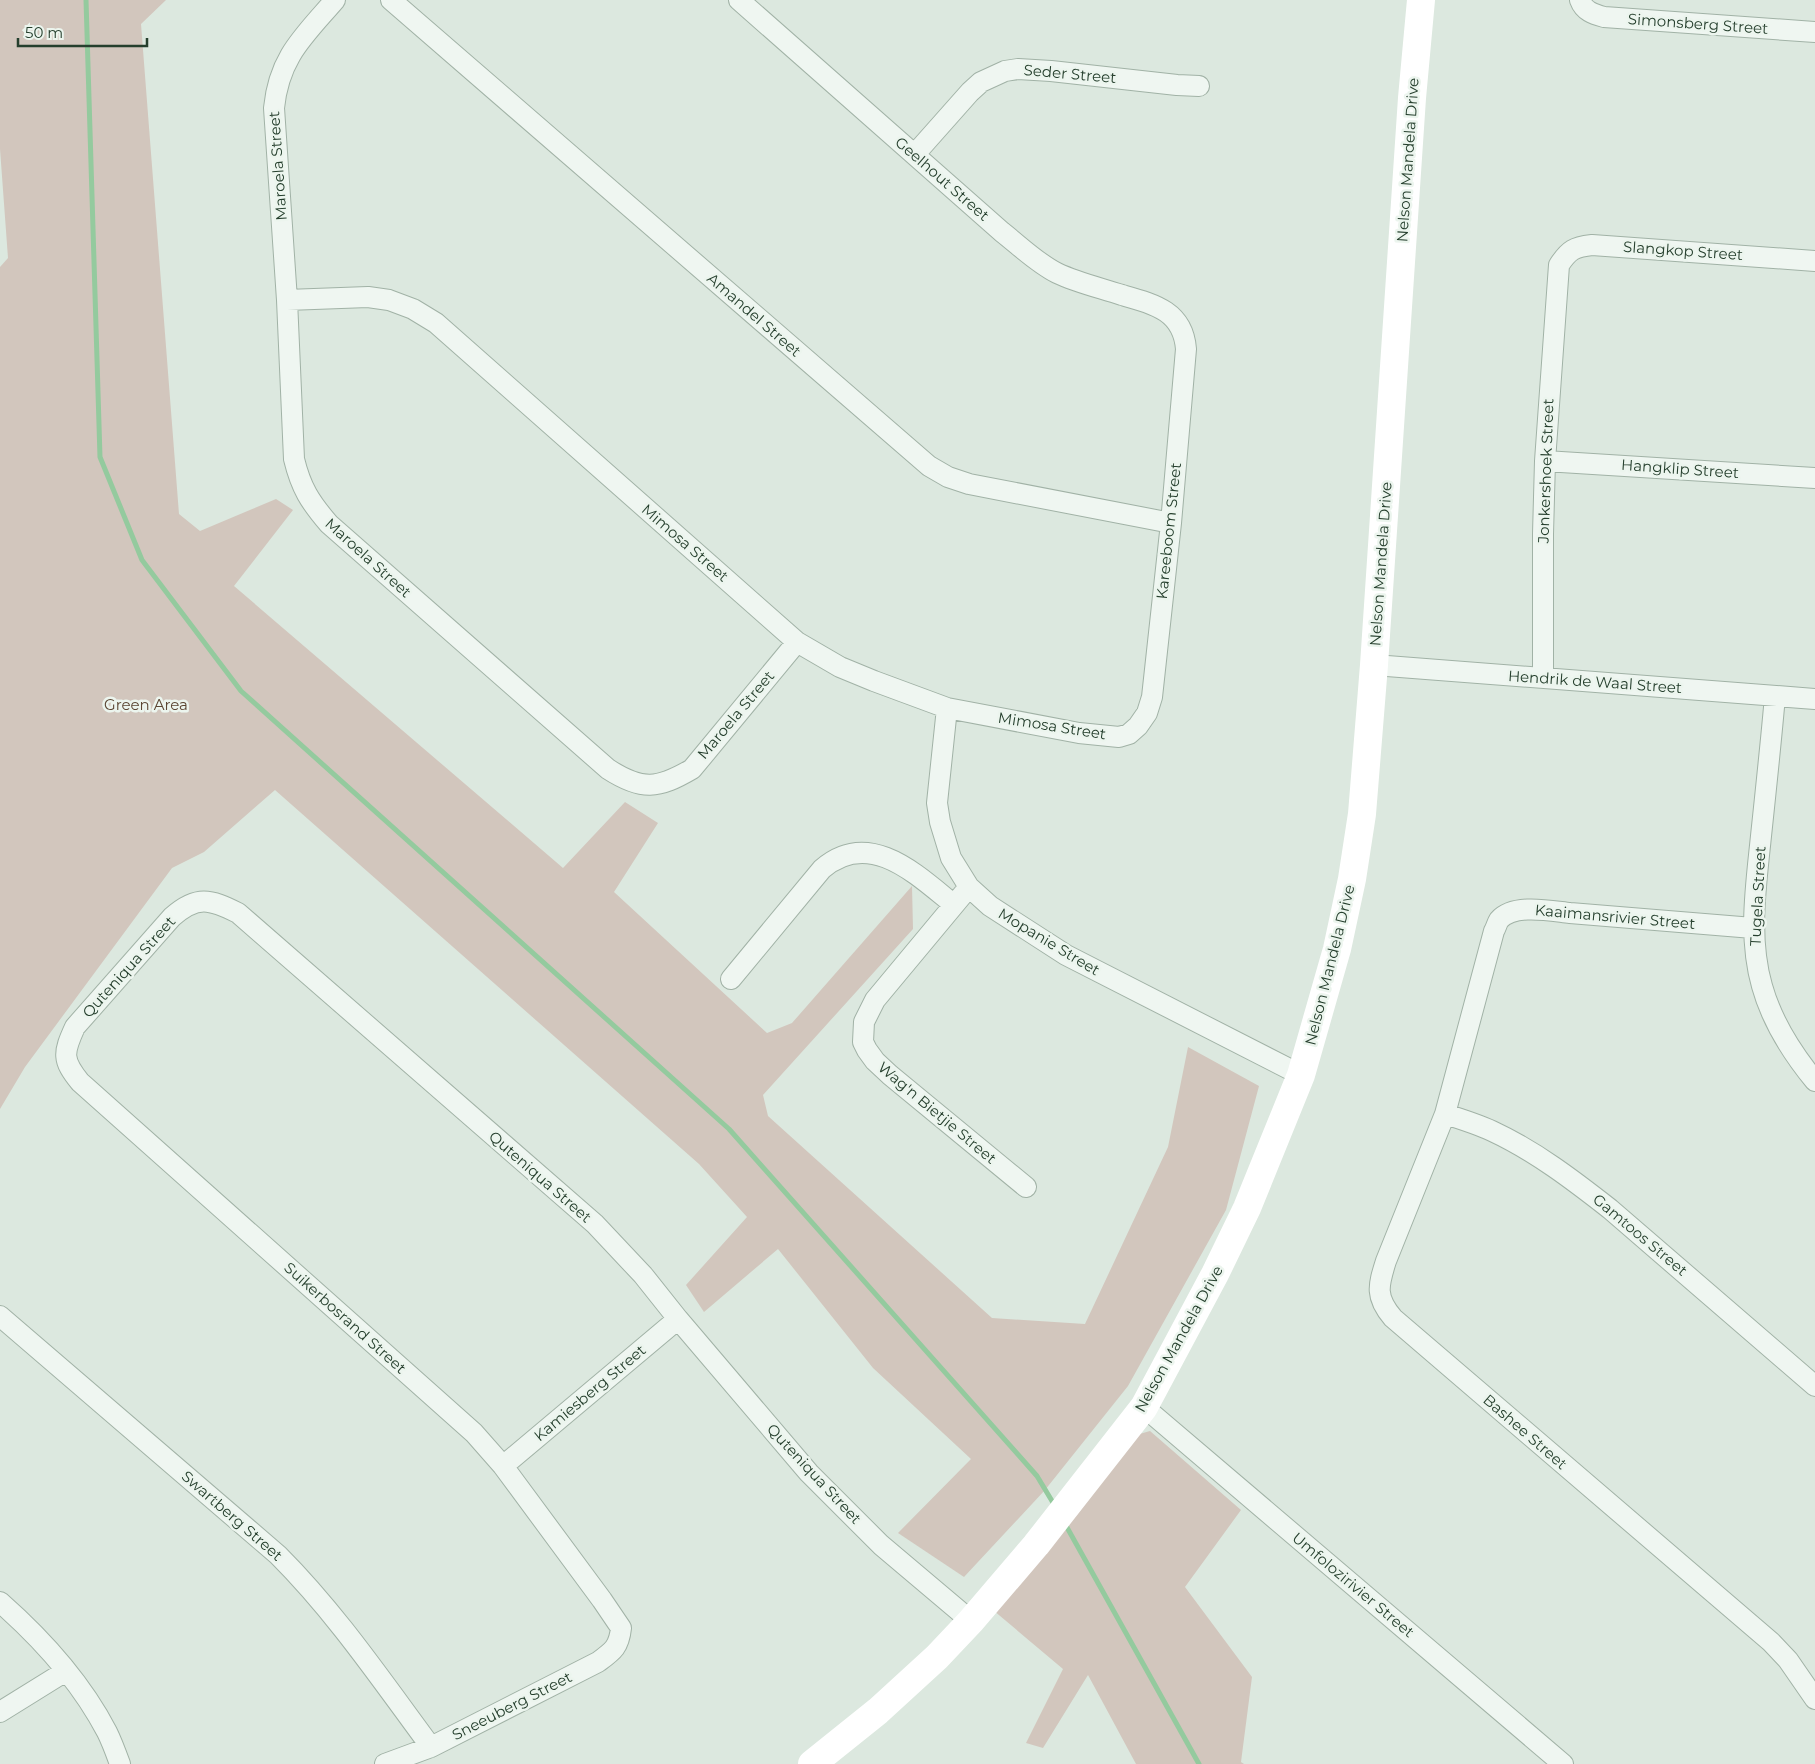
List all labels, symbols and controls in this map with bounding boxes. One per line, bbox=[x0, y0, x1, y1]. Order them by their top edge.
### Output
street label: Simonsberg Street bbox=[1627, 9, 1769, 38]
scale bar bbox=[18, 15, 146, 47]
text: 50 m bbox=[25, 23, 63, 42]
street label: Seder Street bbox=[1023, 60, 1117, 87]
street label: Nelson Mandela Drive bbox=[1392, 77, 1423, 243]
street label: Maroela Street bbox=[264, 111, 291, 221]
street label: Geelhout Street bbox=[891, 132, 993, 225]
street label: Slangkop Street bbox=[1622, 237, 1744, 264]
street label: Amandel Street bbox=[703, 269, 805, 361]
street label: Jonkershoek Street bbox=[1533, 398, 1558, 545]
street label: Hangklip Street bbox=[1621, 455, 1740, 482]
street label: Kareeboom Street bbox=[1152, 462, 1185, 600]
street label: Nelson Mandela Drive bbox=[1365, 481, 1396, 647]
street label: Mimosa Street bbox=[638, 500, 733, 586]
street label: Maroela Street bbox=[321, 514, 415, 601]
street label: Hendrik de Waal Street bbox=[1507, 666, 1683, 697]
street label: Maroela Street bbox=[693, 667, 778, 763]
park label: Green Area bbox=[104, 695, 188, 714]
street label: Mimosa Street bbox=[997, 708, 1107, 743]
street label: Tugela Street bbox=[1745, 846, 1770, 946]
street label: Nelson Mandela Drive bbox=[1300, 883, 1359, 1047]
street label: Kaaimansrivier Street bbox=[1534, 900, 1696, 933]
street label: Mopanie Street bbox=[995, 904, 1104, 979]
street label: Quteniqua Street bbox=[78, 912, 179, 1021]
street label: Wag'n Bietjie Street bbox=[874, 1057, 1001, 1168]
street label: Quteniqua Street bbox=[485, 1127, 596, 1226]
street label: Gamtoos Street bbox=[1589, 1190, 1691, 1280]
street label: Suikerbosrand Street bbox=[280, 1258, 410, 1377]
street label: Nelson Mandela Drive bbox=[1130, 1262, 1227, 1415]
street label: Kamiesberg Street bbox=[530, 1340, 650, 1445]
street label: Bashee Street bbox=[1479, 1390, 1571, 1473]
street label: Quteniqua Street bbox=[763, 1420, 866, 1528]
street label: Swartberg Street bbox=[178, 1467, 287, 1565]
street label: Umfolozirivier Street bbox=[1288, 1528, 1418, 1641]
street label: Sneeuberg Street bbox=[449, 1667, 575, 1744]

